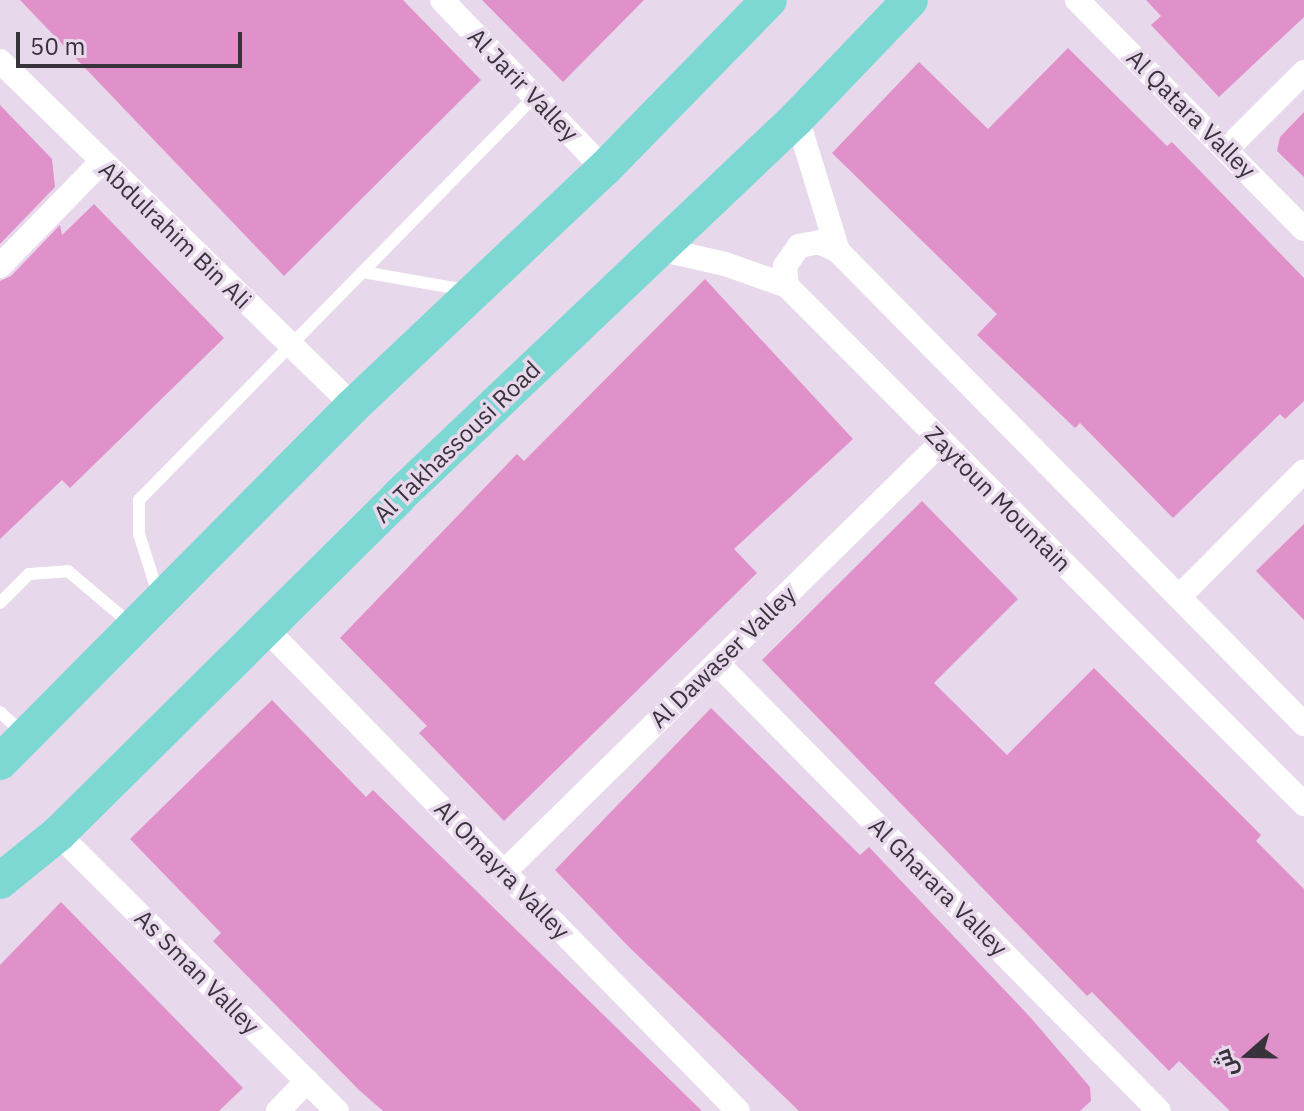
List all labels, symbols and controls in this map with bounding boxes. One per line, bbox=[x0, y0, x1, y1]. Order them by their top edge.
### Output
scale bar bbox=[20, 16, 246, 66]
street label: Al Jarir Valley bbox=[462, 22, 584, 148]
text: 50 m bbox=[30, 30, 85, 62]
street label: Al Qatara Valley bbox=[1121, 44, 1261, 184]
street label: Abdulrahim Bin Ali bbox=[93, 155, 257, 315]
street label: Al Takhassousi Road bbox=[368, 355, 546, 529]
street label: Zaytoun Mountain bbox=[919, 420, 1077, 578]
street label: Al Dawaser Valley bbox=[644, 580, 802, 734]
street label: Al Omayra Valley bbox=[428, 795, 576, 945]
street label: Al Gharara Valley bbox=[863, 812, 1013, 962]
street label: As Sman Valley bbox=[129, 904, 265, 1040]
north arrow bbox=[1208, 1015, 1288, 1095]
text: ش bbox=[1207, 1045, 1243, 1082]

